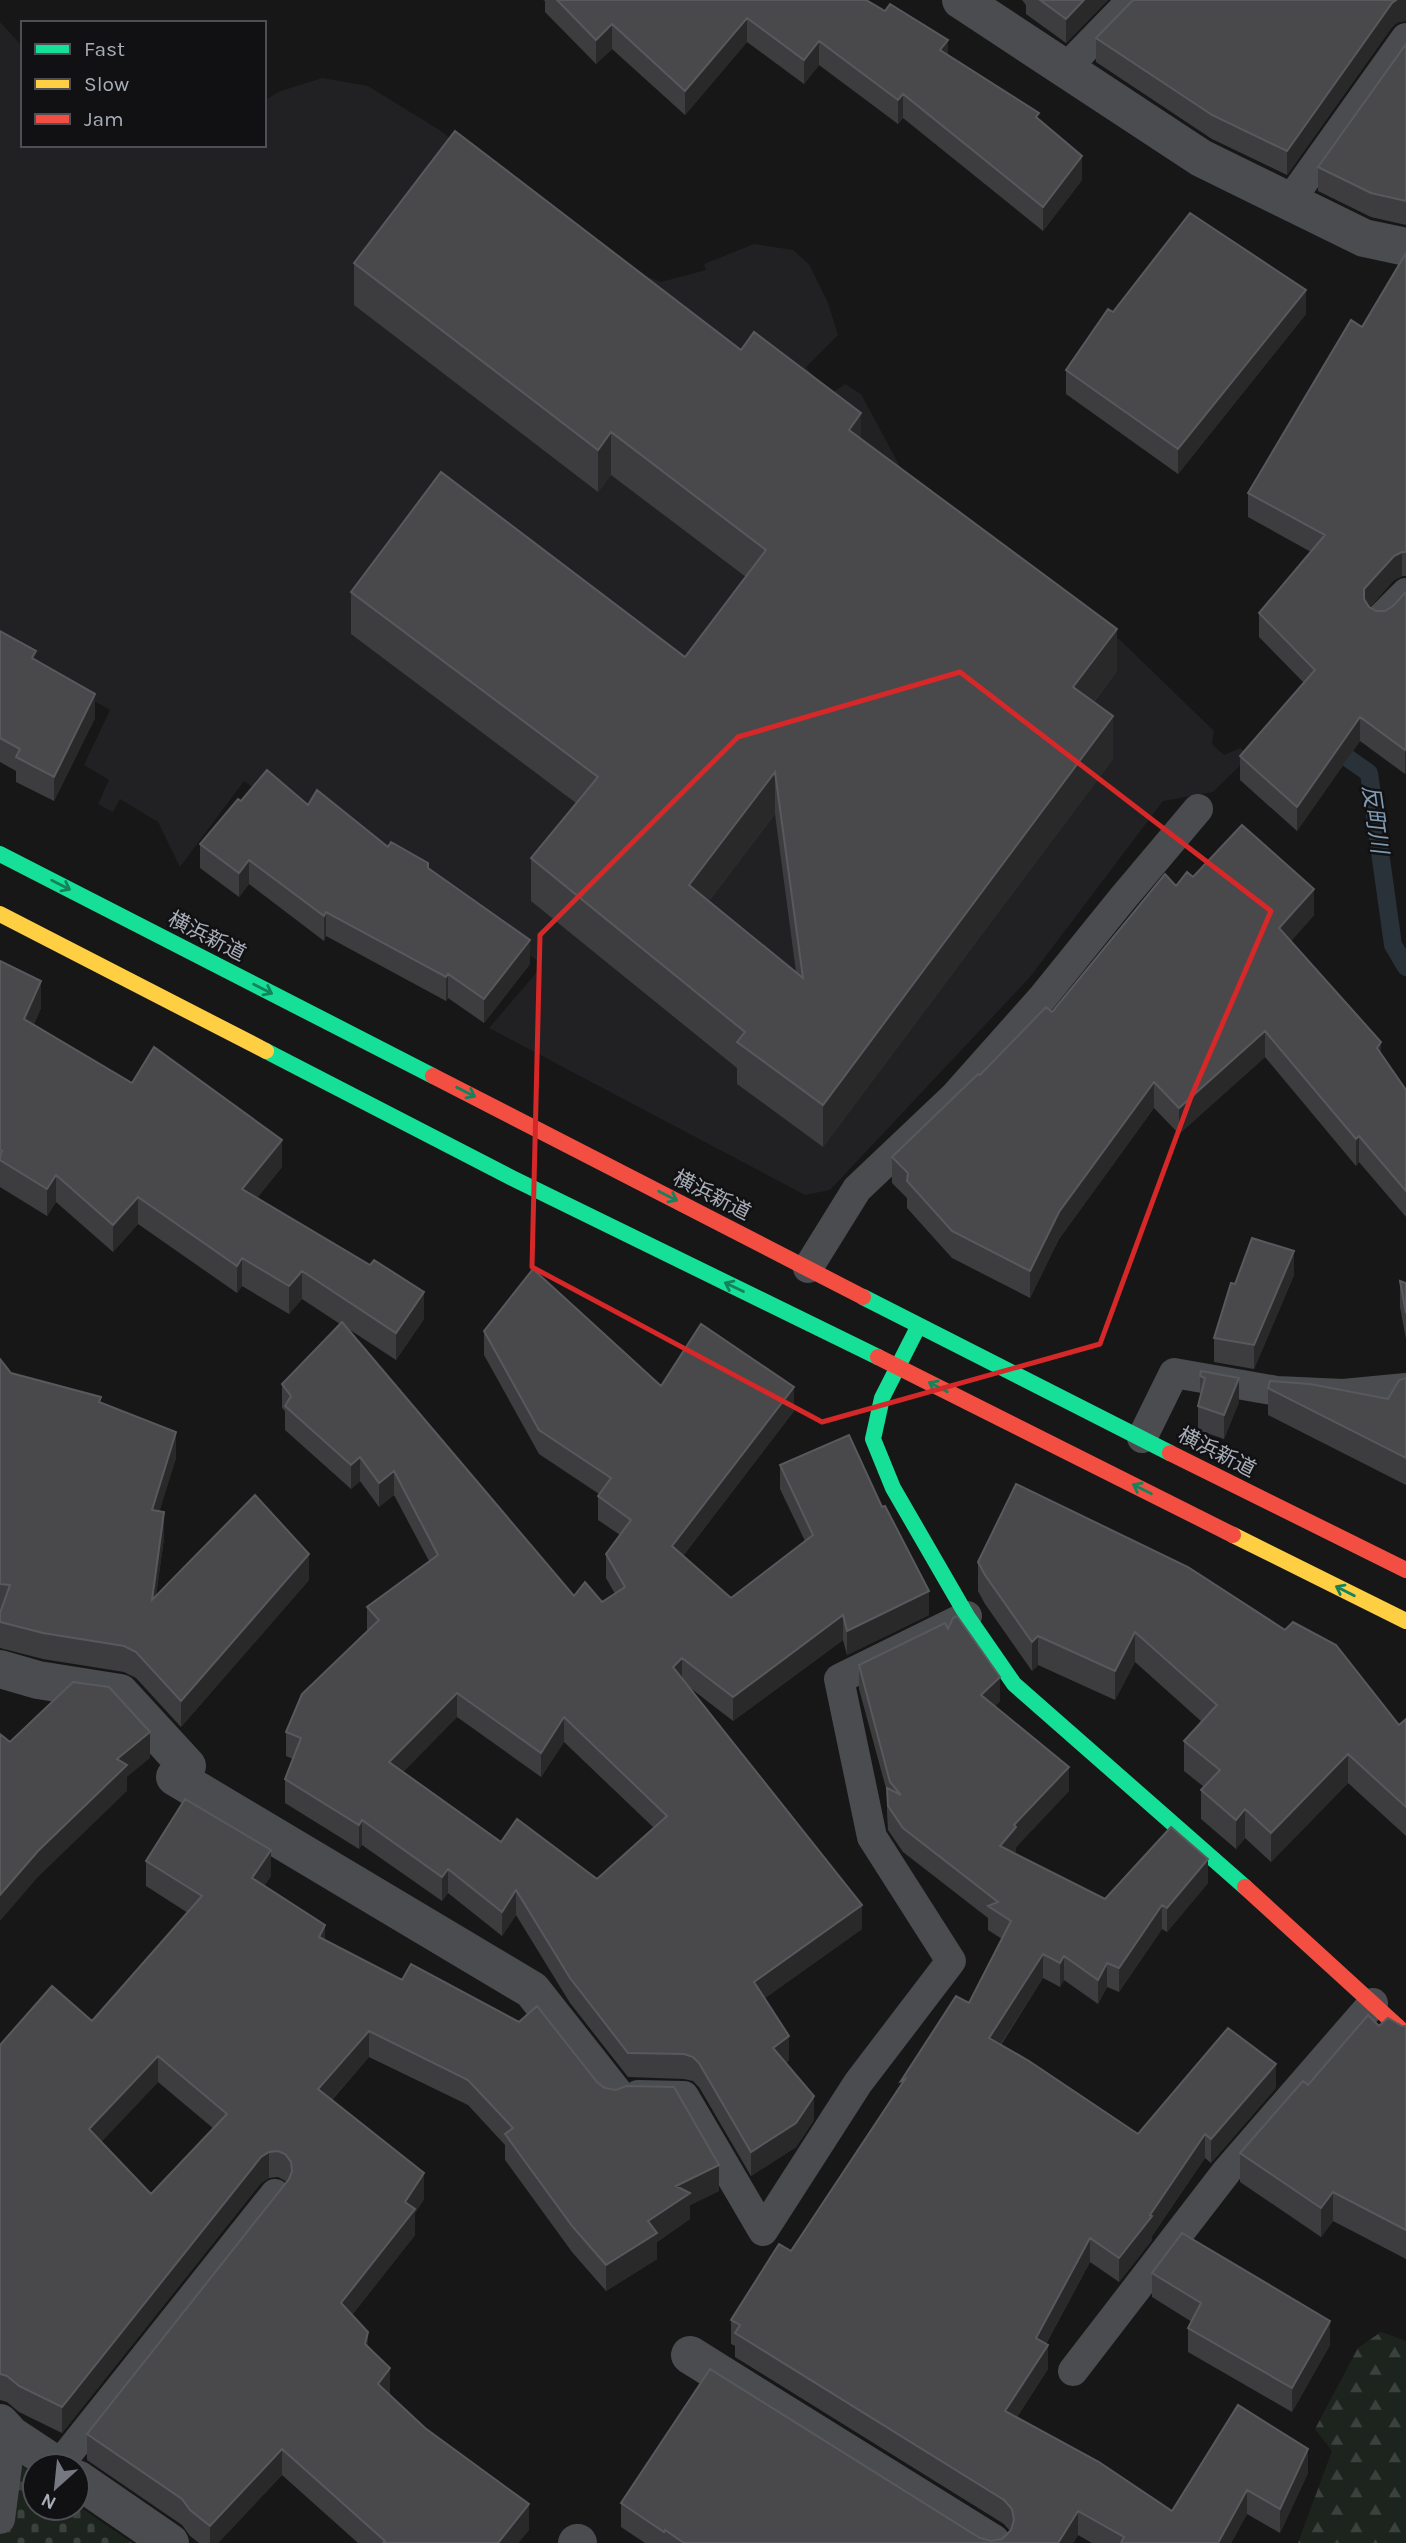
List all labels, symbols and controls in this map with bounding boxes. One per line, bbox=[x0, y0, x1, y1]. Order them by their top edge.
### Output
legend bbox=[21, 21, 266, 147]
text: Fast bbox=[84, 37, 125, 61]
text: Slow bbox=[84, 72, 129, 96]
text: Jam bbox=[84, 107, 124, 131]
water label: 反町川 bbox=[1357, 783, 1394, 858]
one-way arrow bbox=[50, 879, 71, 892]
street label: 横浜新道 bbox=[164, 906, 250, 966]
one-way arrow bbox=[252, 982, 273, 996]
one-way arrow bbox=[455, 1086, 476, 1100]
street label: 横浜新道 bbox=[669, 1165, 755, 1225]
one-way arrow bbox=[657, 1190, 678, 1203]
one-way arrow bbox=[724, 1279, 745, 1293]
one-way arrow bbox=[928, 1379, 949, 1393]
street label: 横浜新道 bbox=[1174, 1422, 1260, 1482]
one-way arrow bbox=[1132, 1481, 1153, 1495]
one-way arrow bbox=[1335, 1583, 1356, 1597]
north arrow bbox=[21, 2452, 91, 2522]
text: N bbox=[38, 2488, 60, 2514]

